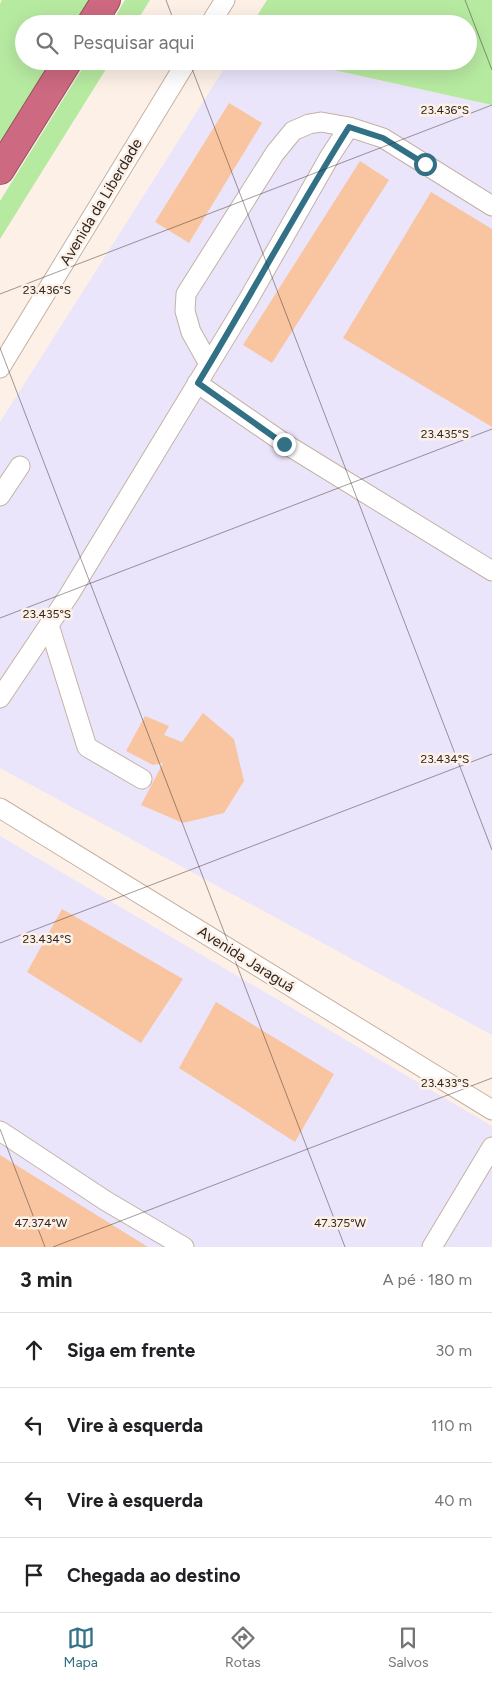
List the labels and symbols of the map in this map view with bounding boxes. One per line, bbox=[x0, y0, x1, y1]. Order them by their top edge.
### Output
text: 23.436°S bbox=[421, 103, 469, 117]
street label: Avenida da Liberdade bbox=[56, 135, 146, 269]
route start bbox=[414, 153, 437, 176]
text: 23.436°S bbox=[23, 283, 71, 297]
text: 23.435°S bbox=[421, 427, 469, 441]
route end bbox=[273, 433, 296, 456]
text: 23.435°S bbox=[23, 607, 71, 621]
text: 23.434°S bbox=[421, 752, 469, 766]
street label: Avenida Jaraguá bbox=[194, 922, 298, 996]
text: 23.434°S bbox=[23, 932, 71, 946]
text: 23.433°S bbox=[421, 1076, 469, 1090]
text: 47.374°W bbox=[15, 1216, 68, 1230]
text: 47.375°W bbox=[314, 1216, 367, 1230]

